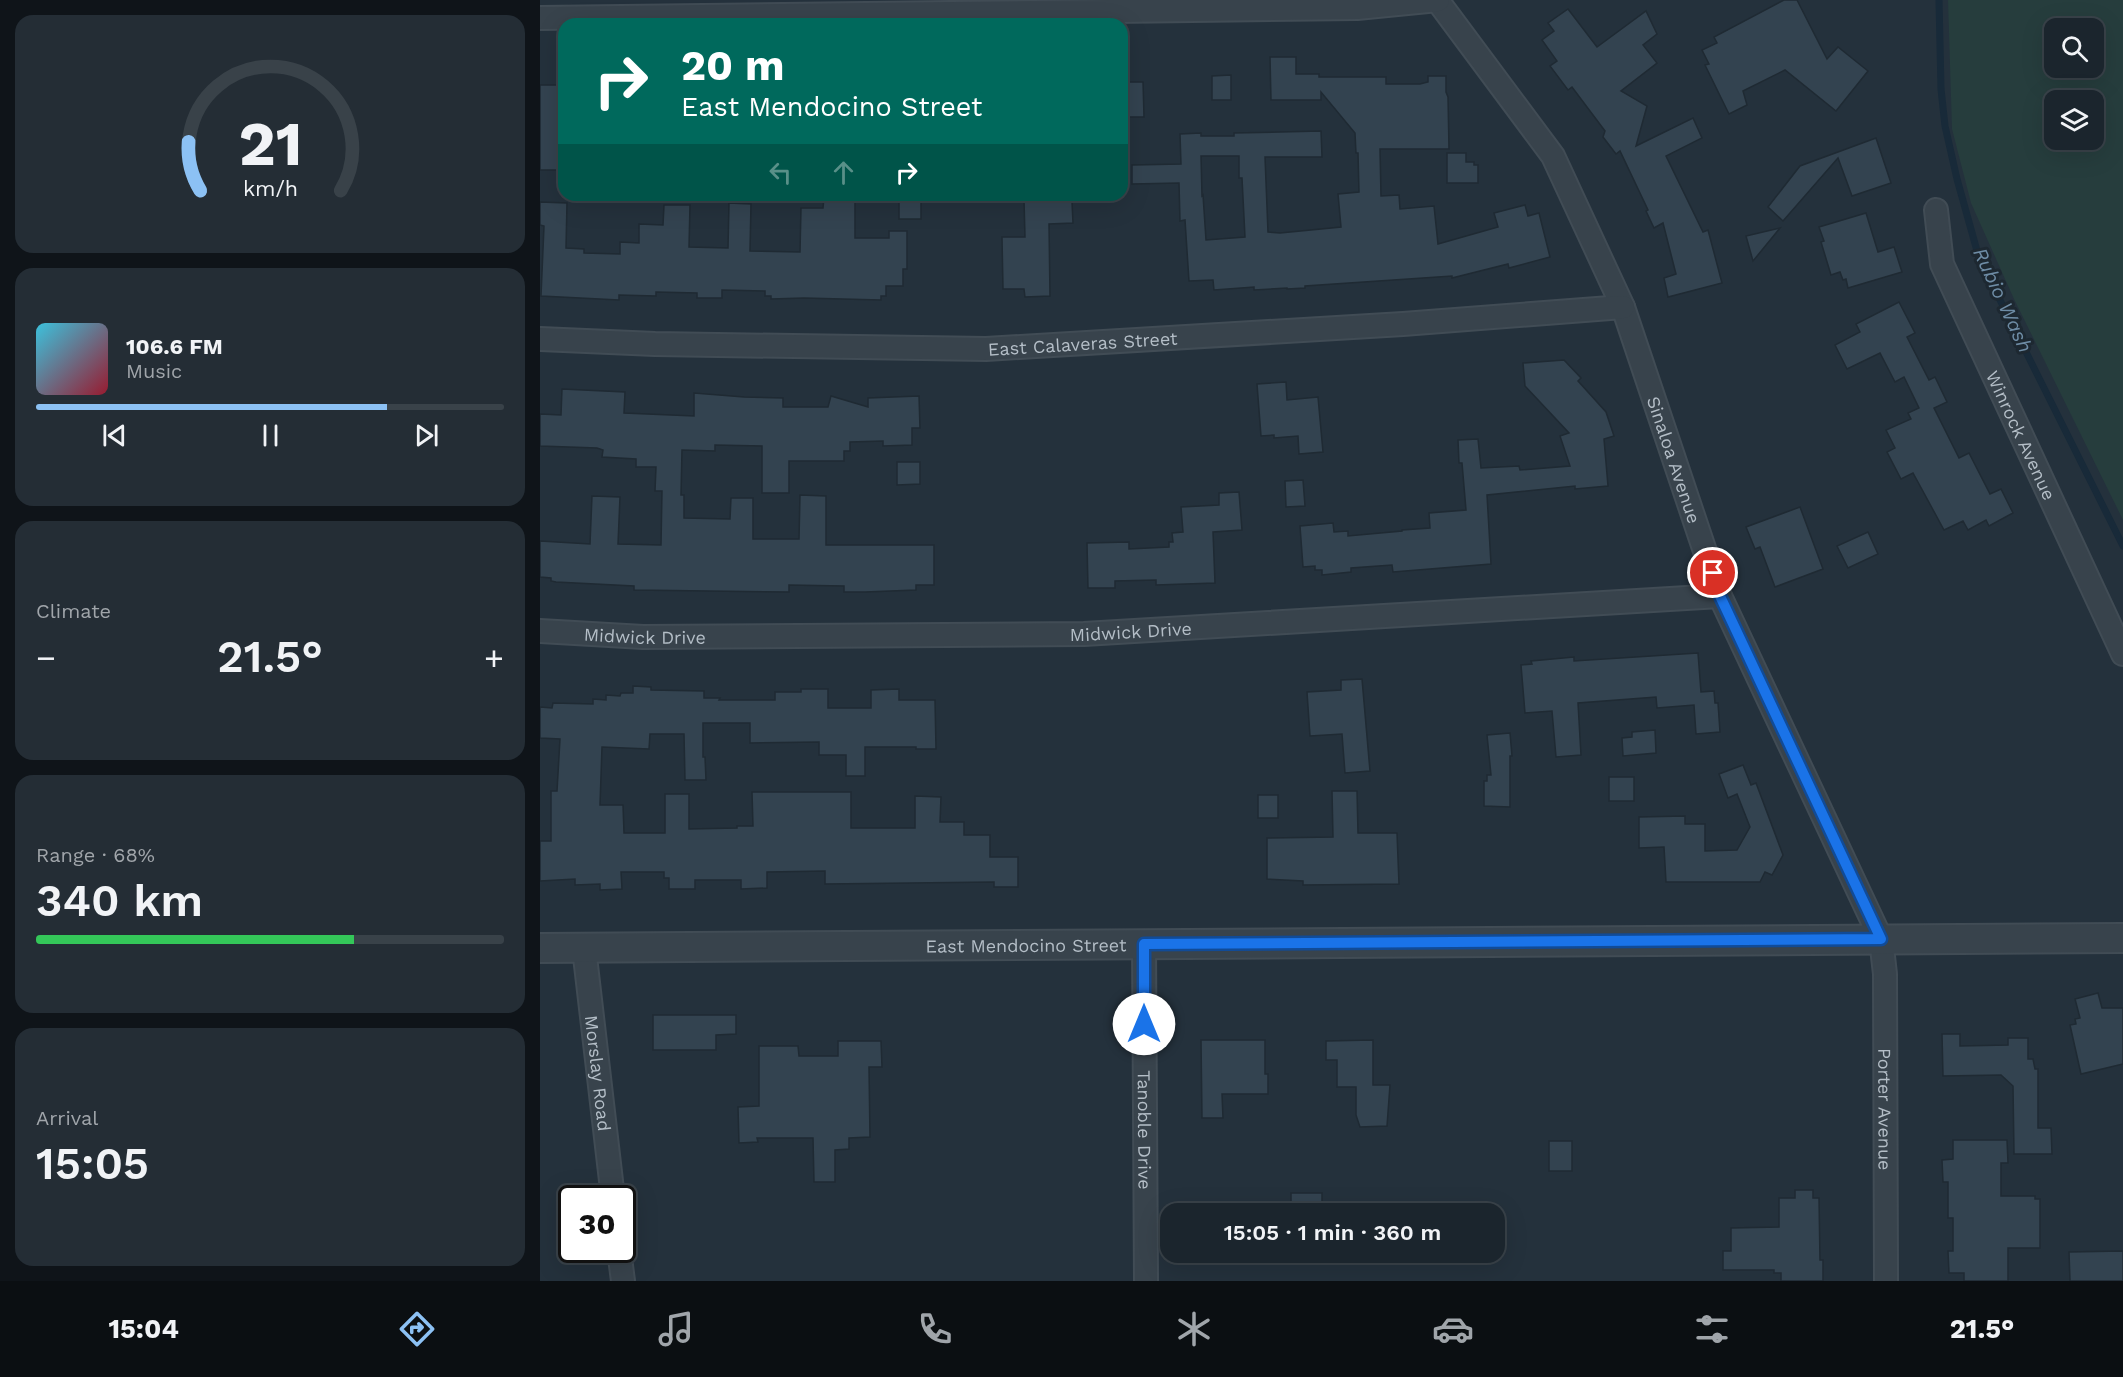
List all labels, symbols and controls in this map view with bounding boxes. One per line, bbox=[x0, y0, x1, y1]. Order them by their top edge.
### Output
map controls bbox=[2044, 18, 2104, 150]
button: search bbox=[2044, 18, 2104, 78]
text: 20 m bbox=[681, 41, 785, 90]
icon: right bbox=[582, 42, 660, 120]
button: layers bbox=[2044, 90, 2104, 150]
text: East Mendocino Street bbox=[681, 91, 982, 123]
text: 21 bbox=[238, 107, 302, 180]
icon: left bbox=[764, 156, 797, 189]
icon: ahead bbox=[827, 156, 860, 189]
icon: right bbox=[890, 156, 923, 189]
text: km/h bbox=[242, 176, 298, 201]
water label: Rubio Wash bbox=[1968, 244, 2038, 356]
street label: East Calaveras Street bbox=[987, 327, 1178, 359]
text: 106.6 FM bbox=[126, 334, 223, 359]
text: Music bbox=[126, 359, 182, 383]
street label: Winrock Avenue bbox=[1982, 367, 2060, 503]
street label: Sinaloa Avenue bbox=[1643, 393, 1705, 526]
icon: previous bbox=[98, 419, 131, 452]
icon: pause bbox=[254, 419, 287, 452]
icon: next bbox=[410, 419, 443, 452]
pin bbox=[1687, 547, 1738, 598]
icon: arrive bbox=[1696, 556, 1729, 589]
text: Climate bbox=[36, 599, 111, 623]
street label: Midwick Drive bbox=[1070, 617, 1192, 645]
street label: Midwick Drive bbox=[583, 623, 706, 648]
text: 21.5° bbox=[217, 630, 323, 683]
text: − bbox=[36, 638, 56, 677]
text: + bbox=[484, 638, 504, 677]
text: Range · 68% bbox=[36, 843, 155, 867]
text: 340 km bbox=[36, 874, 203, 927]
street label: East Mendocino Street bbox=[925, 934, 1127, 956]
position arrow bbox=[1112, 992, 1176, 1056]
street label: Morslay Road bbox=[581, 1014, 616, 1132]
street label: Porter Avenue bbox=[1875, 1048, 1896, 1170]
street label: Tanoble Drive bbox=[1134, 1070, 1156, 1190]
text: Arrival bbox=[36, 1106, 98, 1130]
text: 15:05 bbox=[36, 1137, 149, 1190]
speed limit sign: 30 bbox=[558, 1185, 636, 1263]
text: 15:05 · 1 min · 360 m bbox=[1224, 1220, 1441, 1245]
icon: directions bbox=[396, 1308, 438, 1350]
icon: music bbox=[655, 1308, 697, 1350]
icon: phone bbox=[914, 1308, 956, 1350]
icon: climate bbox=[1173, 1308, 1215, 1350]
icon: car bbox=[1432, 1308, 1474, 1350]
icon: filters bbox=[1691, 1308, 1733, 1350]
text: 15:04 bbox=[108, 1313, 179, 1345]
text: 21.5° bbox=[1950, 1313, 2014, 1345]

